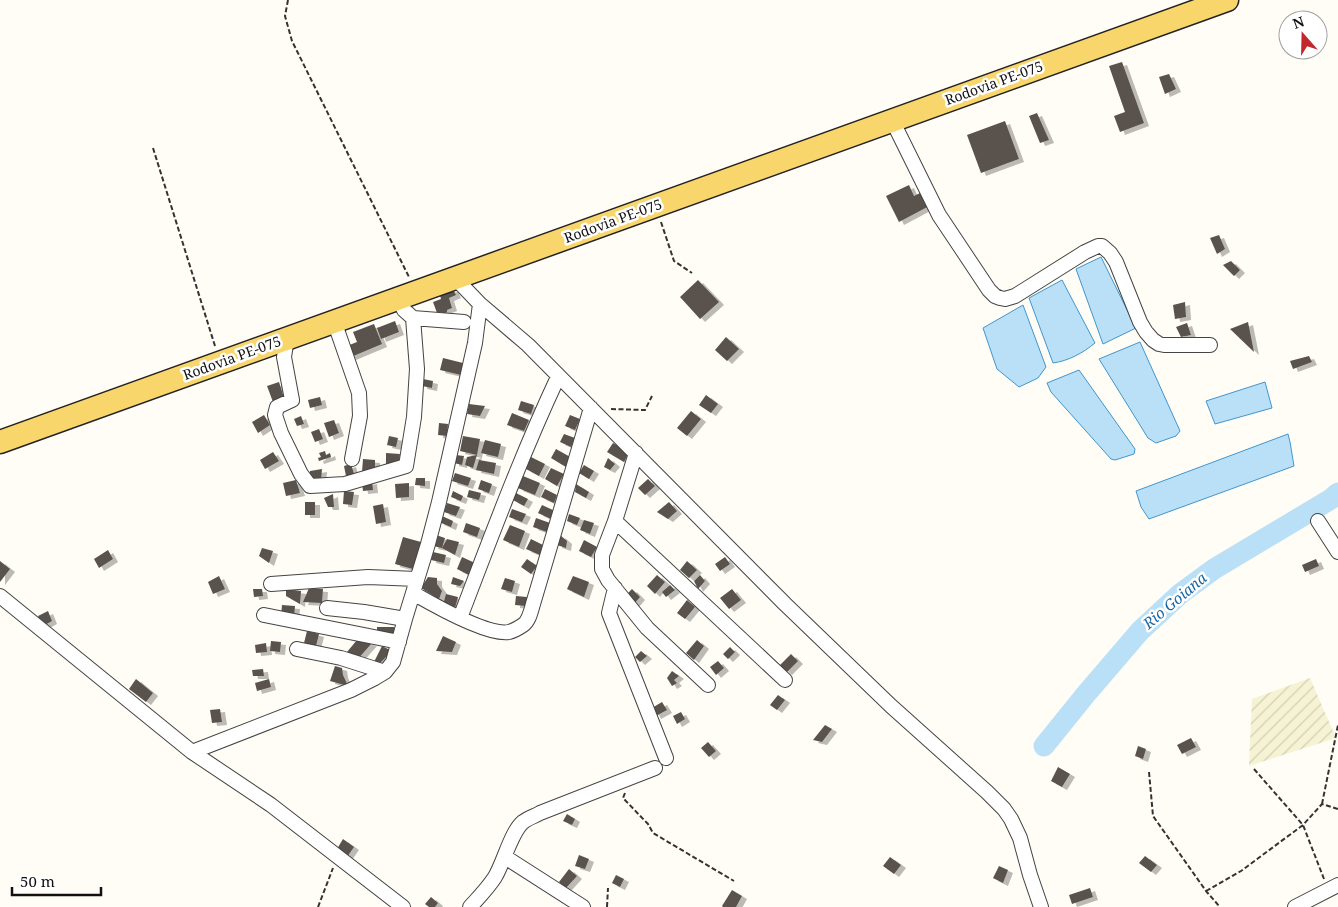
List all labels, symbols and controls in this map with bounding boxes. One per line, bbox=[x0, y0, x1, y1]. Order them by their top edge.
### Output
north arrow bbox=[1278, 10, 1328, 60]
text: N bbox=[1290, 11, 1307, 33]
street label: Rodovia PE-075 bbox=[942, 56, 1045, 109]
street label: Rodovia PE-075 bbox=[561, 194, 664, 247]
street label: Rodovia PE-075 bbox=[180, 331, 283, 384]
water label: Rio Goiana bbox=[1138, 568, 1211, 633]
scale bar bbox=[12, 864, 101, 896]
text: 50 m bbox=[20, 871, 55, 891]

